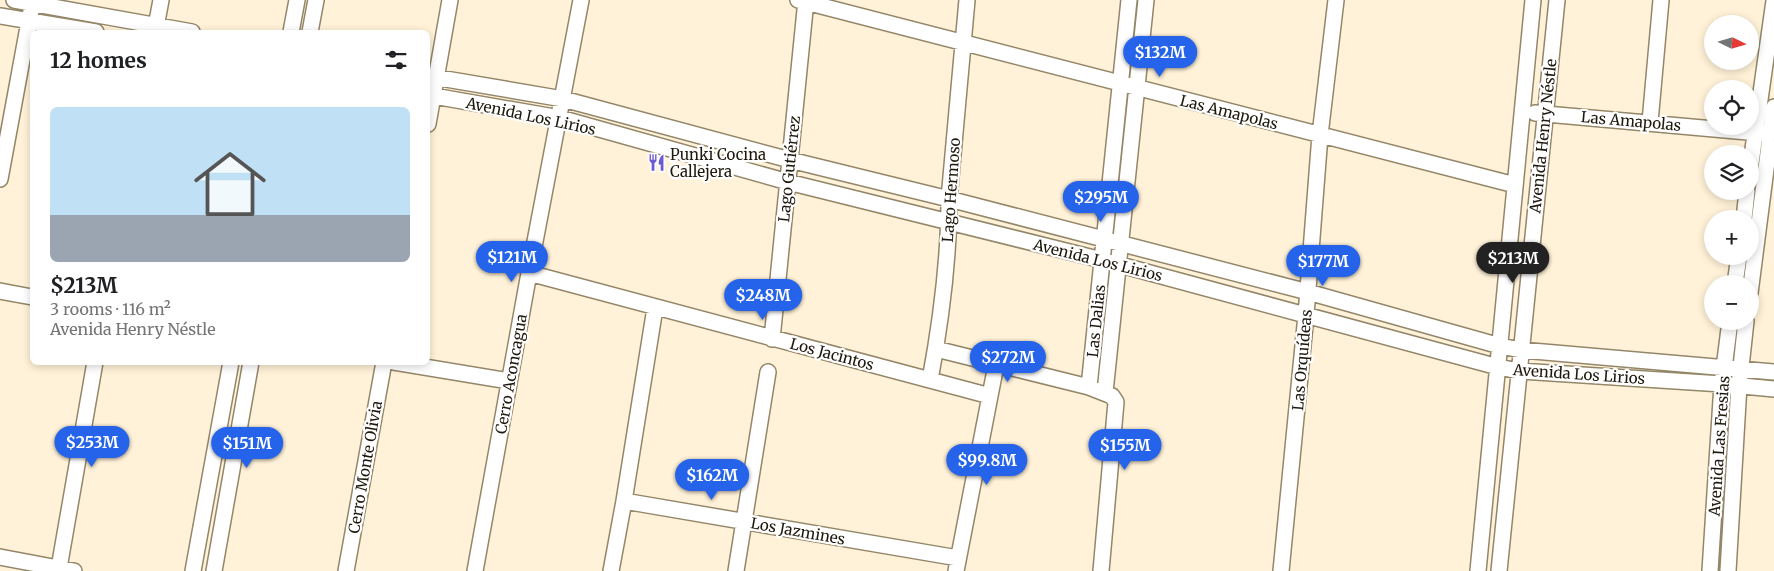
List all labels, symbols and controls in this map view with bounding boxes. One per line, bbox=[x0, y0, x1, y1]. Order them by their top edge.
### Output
north arrow bbox=[1704, 15, 1759, 70]
map controls bbox=[1704, 15, 1759, 330]
pin: $132M bbox=[1125, 36, 1195, 78]
text: $132M bbox=[1134, 42, 1186, 62]
icon: filters bbox=[382, 46, 410, 74]
text: 12 homes bbox=[50, 47, 147, 74]
street label: Avenida Henry Néstle bbox=[1525, 58, 1561, 215]
button: locate bbox=[1704, 80, 1759, 135]
street label: Las Amapolas bbox=[1178, 91, 1280, 133]
street label: Avenida Los Lirios bbox=[463, 93, 598, 139]
street label: Las Amapolas bbox=[1580, 107, 1682, 135]
street label: Lago Gutiérrez bbox=[774, 115, 804, 223]
street label: Lago Hermoso bbox=[938, 137, 964, 243]
icon: home bbox=[185, 139, 275, 229]
place label: Punki Cocina Callejera bbox=[670, 145, 766, 181]
button: layers bbox=[1704, 145, 1759, 200]
restaurant icon: Punki Cocina Callejera bbox=[646, 153, 666, 173]
pin: $295M bbox=[1066, 180, 1136, 223]
text: $295M bbox=[1074, 187, 1128, 207]
button: + bbox=[1704, 210, 1759, 265]
street label: Avenida Los Lirios bbox=[1031, 235, 1164, 285]
pin: $121M bbox=[477, 240, 547, 283]
pin: $213M bbox=[1478, 242, 1548, 284]
pin: $177M bbox=[1288, 244, 1358, 287]
text: $121M bbox=[487, 247, 537, 267]
text: $213M bbox=[1487, 248, 1539, 268]
text: $177M bbox=[1297, 251, 1349, 271]
text: $213M bbox=[50, 272, 118, 299]
button: − bbox=[1704, 275, 1759, 330]
pin: $248M bbox=[728, 278, 798, 321]
street label: Las Dalias bbox=[1083, 284, 1109, 358]
text: $248M bbox=[735, 285, 791, 305]
text: 3 rooms · 116 m² bbox=[50, 299, 171, 319]
street label: Las Orquídeas bbox=[1288, 309, 1316, 411]
street label: Cerro Aconcagua bbox=[491, 312, 531, 436]
text: Avenida Henry Néstle bbox=[50, 319, 216, 339]
street label: Los Jacintos bbox=[788, 334, 876, 374]
pin: $272M bbox=[973, 340, 1043, 383]
text: $272M bbox=[981, 347, 1035, 367]
street label: Avenida Los Lirios bbox=[1511, 360, 1646, 388]
street label: Avenida Las Fresias bbox=[1705, 375, 1733, 518]
street label: Cerro Monte Olivia bbox=[344, 399, 386, 535]
pin: $253M bbox=[57, 426, 127, 468]
pin: $151M bbox=[212, 426, 282, 469]
pin: $155M bbox=[1090, 428, 1160, 471]
text: $253M bbox=[65, 432, 119, 452]
text: $151M bbox=[222, 433, 272, 453]
text: $155M bbox=[1099, 435, 1151, 455]
pin: $99.8M bbox=[946, 444, 1028, 486]
text: $99.8M bbox=[957, 450, 1017, 470]
pin: $162M bbox=[677, 458, 747, 501]
text: $162M bbox=[686, 465, 738, 485]
street label: Los Jazmines bbox=[749, 513, 847, 549]

